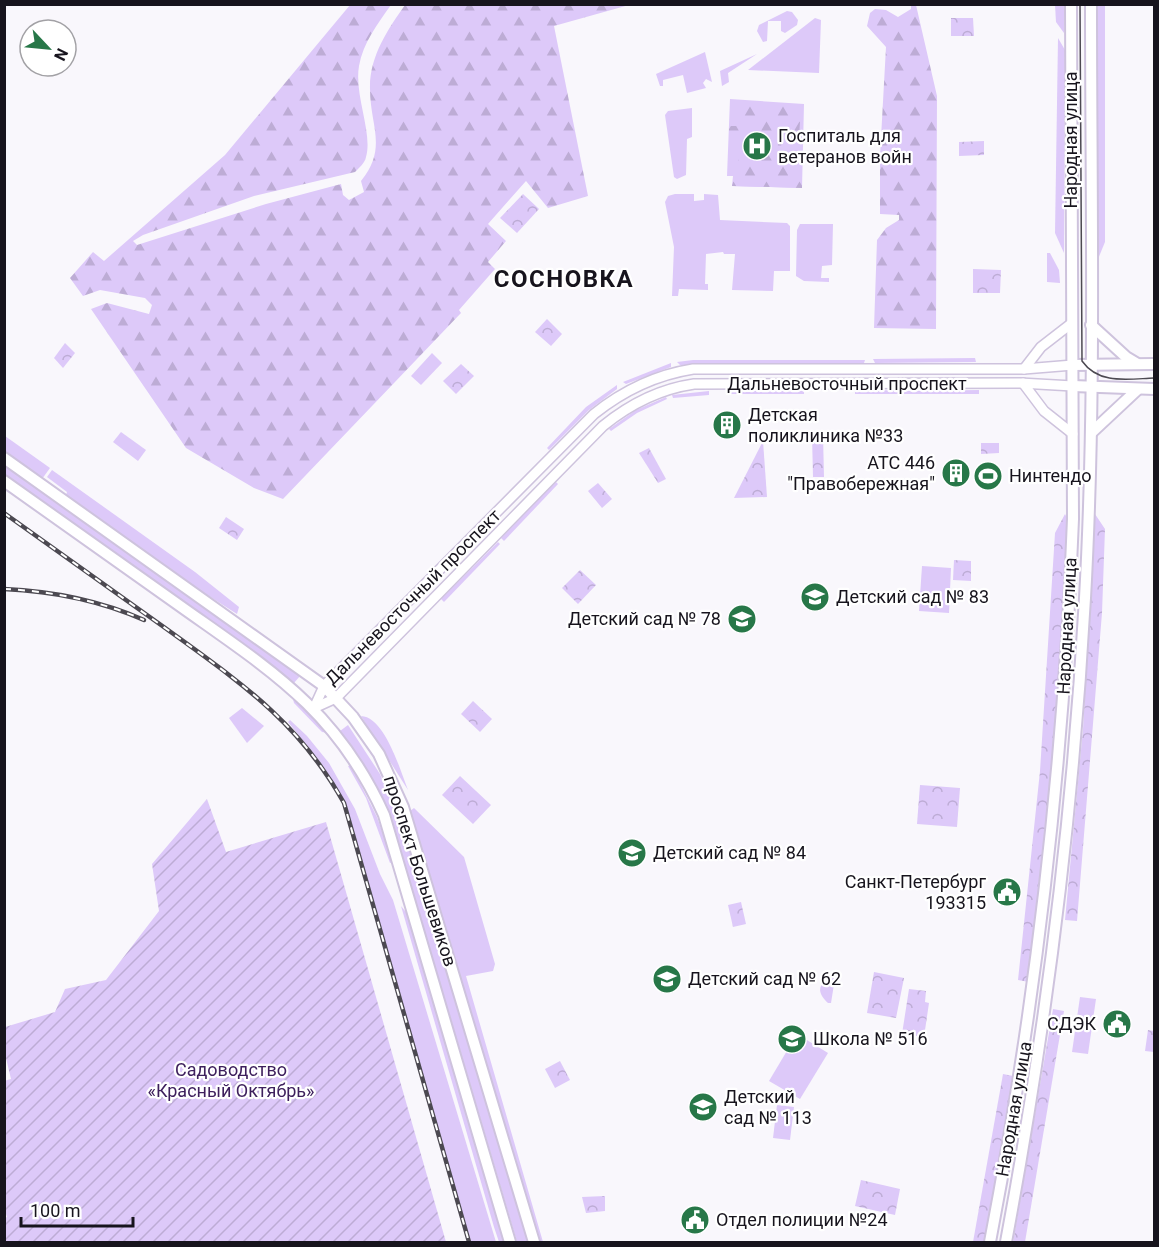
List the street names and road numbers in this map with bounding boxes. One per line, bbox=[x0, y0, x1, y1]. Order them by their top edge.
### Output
street label: Народная улица bbox=[1060, 71, 1081, 209]
street label: Дальневосточный проспект bbox=[727, 373, 967, 394]
street label: Дальневосточный проспект bbox=[321, 504, 505, 689]
street label: Народная улица bbox=[1052, 557, 1081, 695]
street label: проспект Большевиков bbox=[380, 773, 461, 969]
street label: Народная улица bbox=[991, 1040, 1036, 1178]

